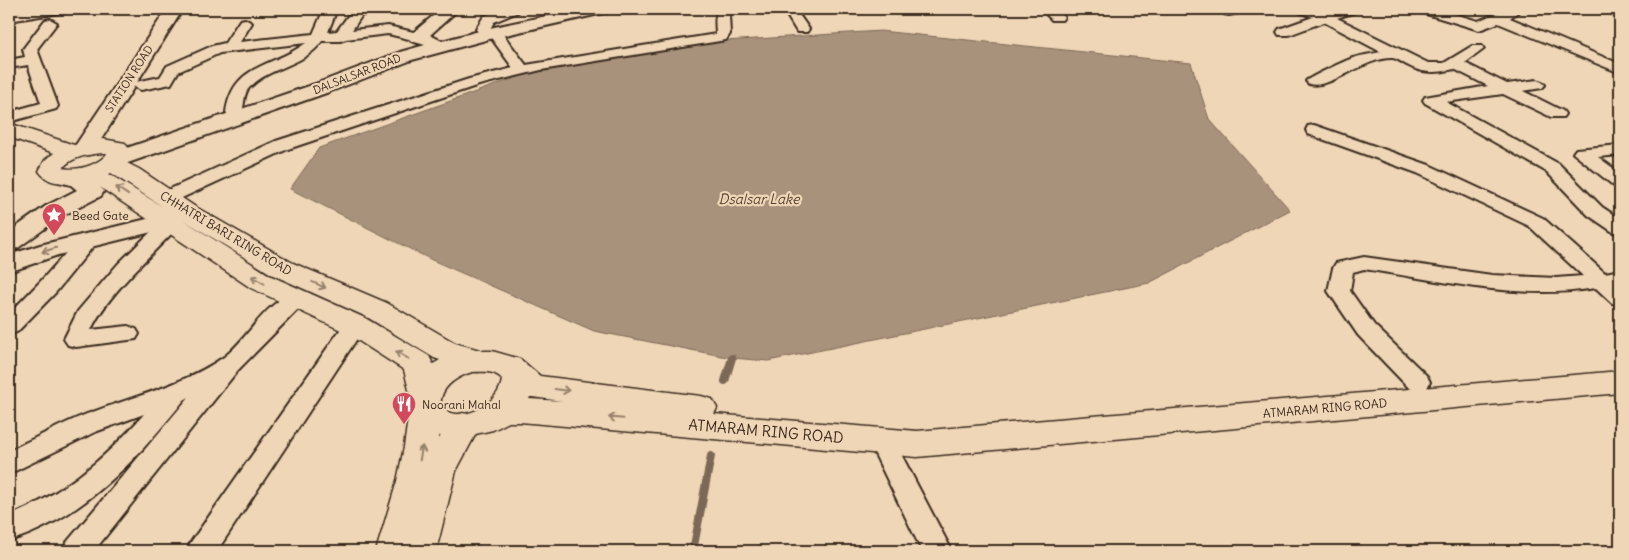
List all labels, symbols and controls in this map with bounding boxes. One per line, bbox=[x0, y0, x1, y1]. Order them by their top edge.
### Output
street label: STATION ROAD bbox=[102, 43, 156, 115]
street label: DALSALSAR ROAD bbox=[311, 51, 403, 97]
one-way arrow bbox=[115, 186, 129, 196]
street label: CHHATRI BARI RING ROAD bbox=[157, 188, 295, 278]
water label: Dsalsar Lake bbox=[719, 190, 801, 208]
place icon: Beed Gate bbox=[41, 202, 67, 236]
place label: Beed Gate bbox=[72, 208, 129, 223]
one-way arrow bbox=[41, 246, 57, 256]
one-way arrow bbox=[250, 275, 265, 285]
one-way arrow bbox=[311, 280, 326, 290]
one-way arrow bbox=[395, 349, 409, 359]
one-way arrow bbox=[554, 385, 570, 395]
restaurant icon: Noorani Mahal bbox=[391, 391, 417, 425]
street label: ATMARAM RING ROAD bbox=[1262, 395, 1388, 421]
place label: Noorani Mahal bbox=[422, 397, 501, 412]
one-way arrow bbox=[608, 414, 624, 423]
street label: ATMARAM RING ROAD bbox=[688, 415, 844, 447]
one-way arrow bbox=[416, 446, 426, 462]

